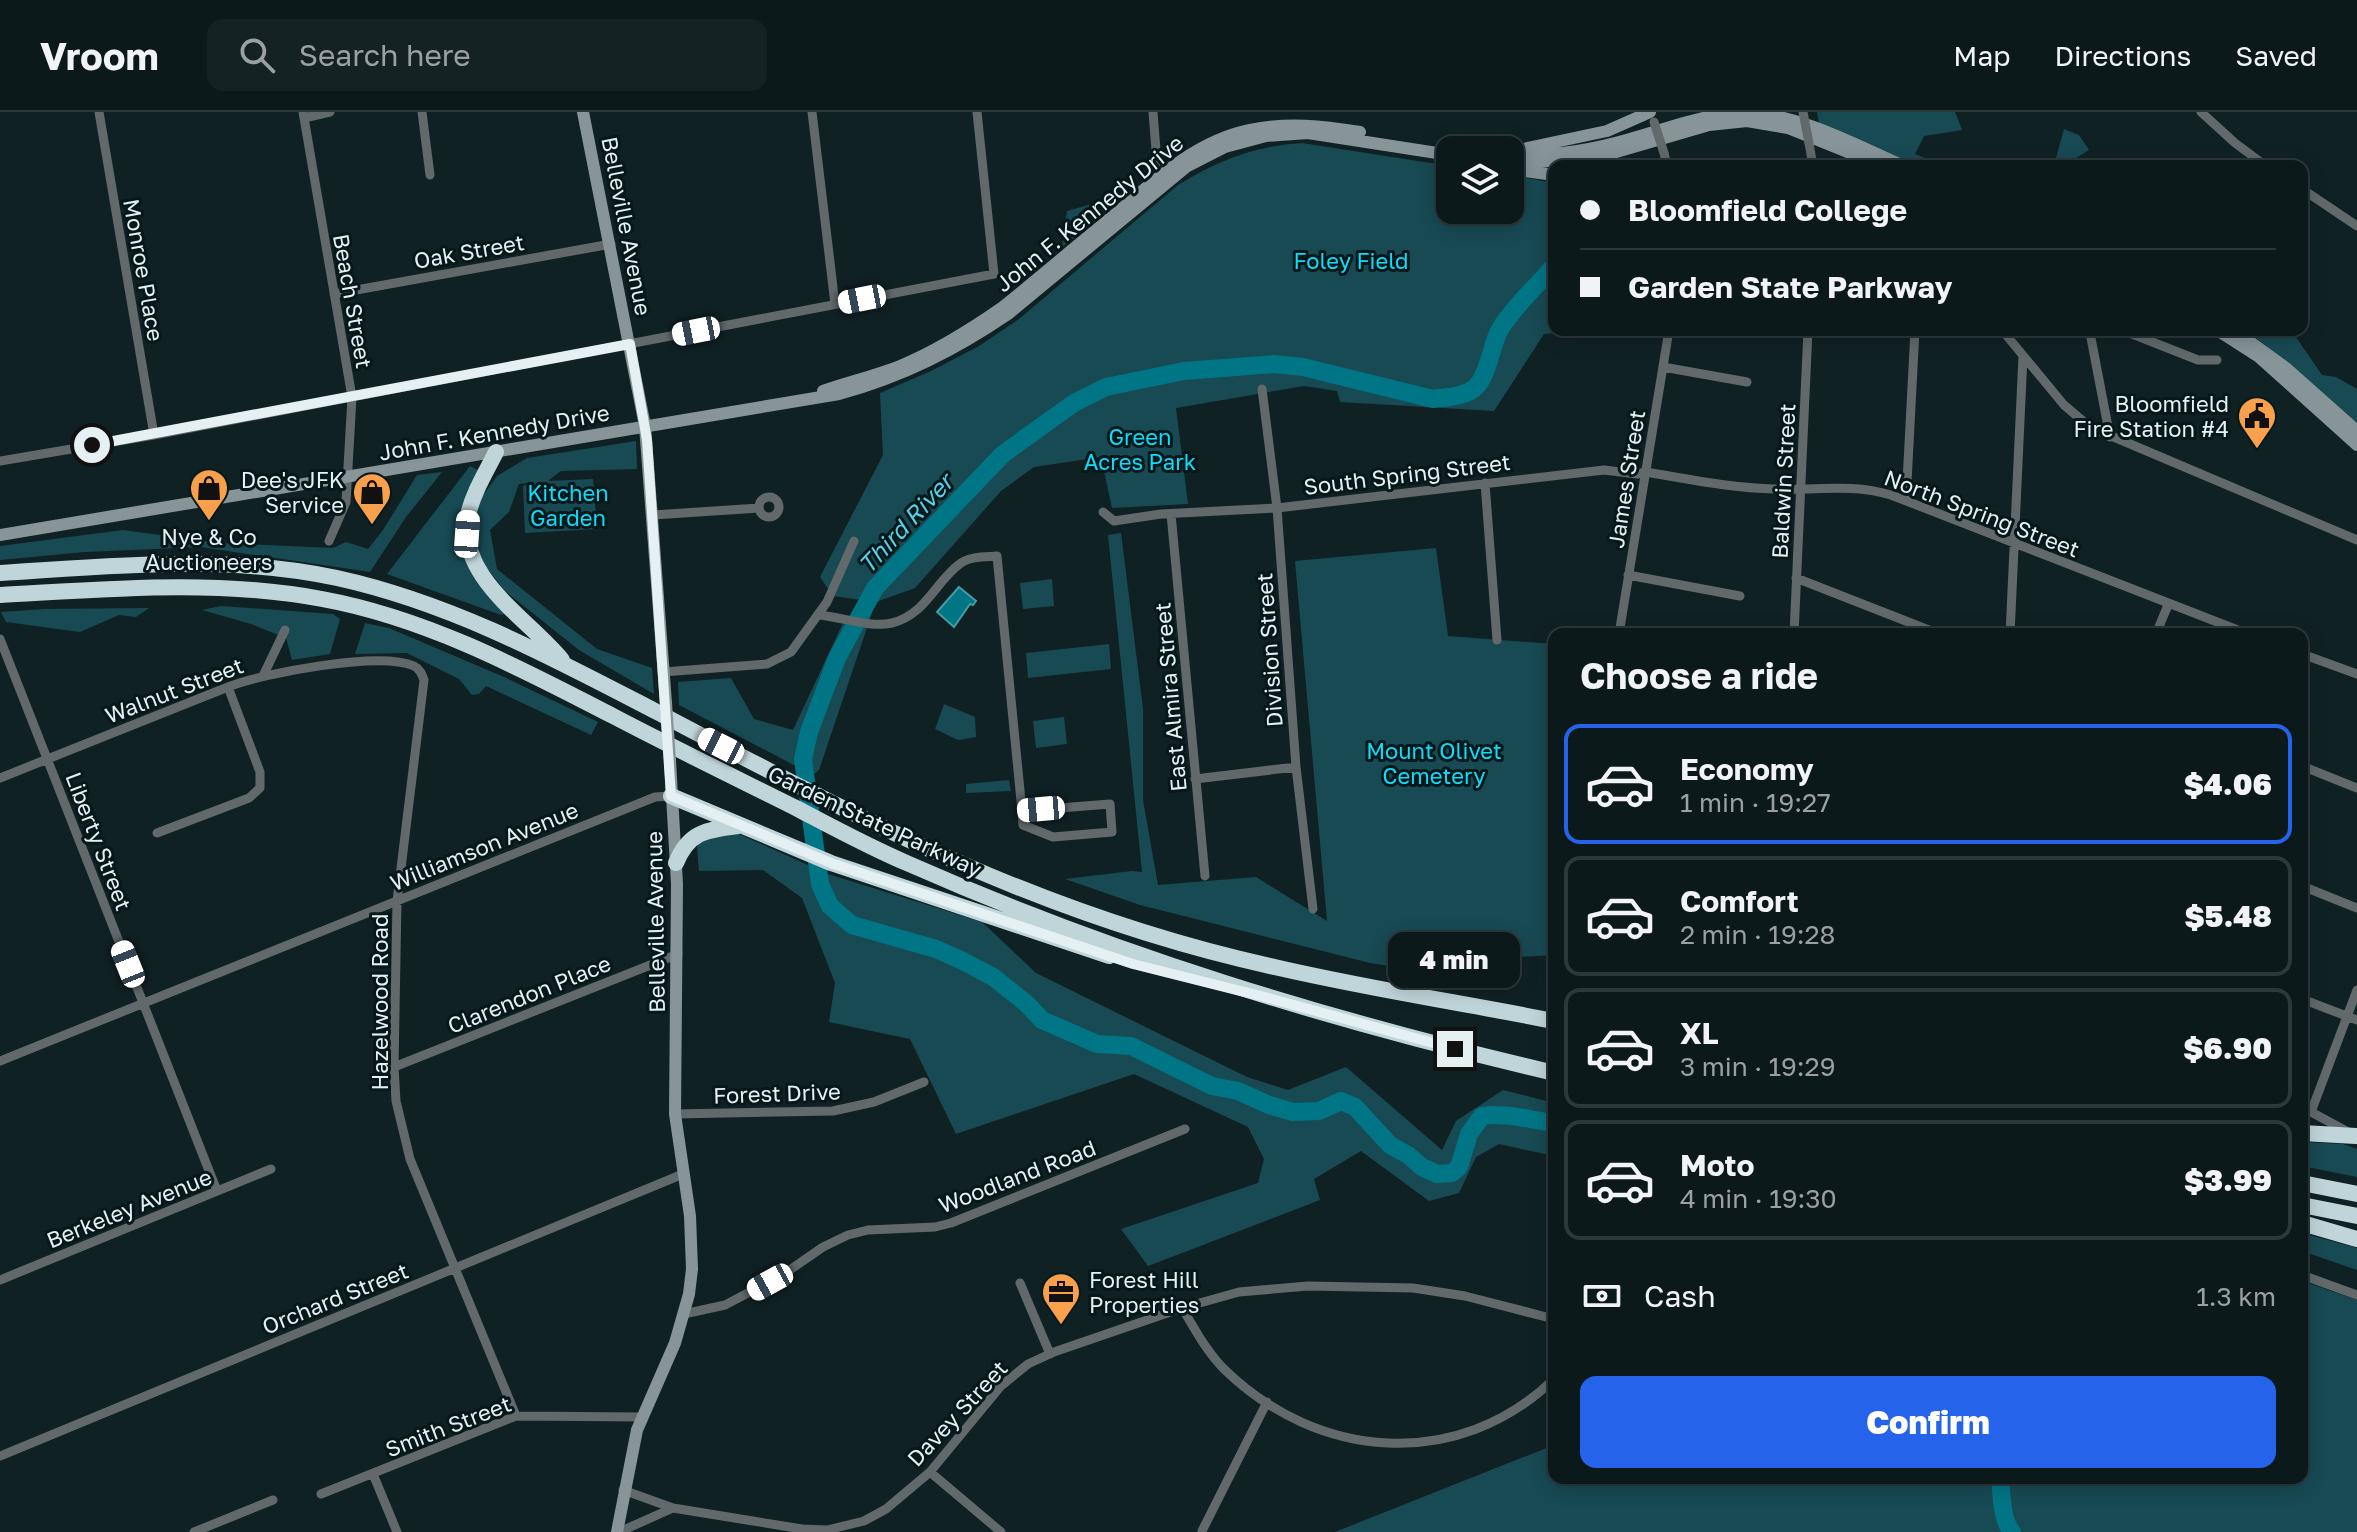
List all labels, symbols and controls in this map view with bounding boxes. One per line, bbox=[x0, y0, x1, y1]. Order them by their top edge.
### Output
search box bbox=[207, 19, 767, 91]
text: Vroom bbox=[40, 33, 159, 78]
icon: search bbox=[235, 33, 279, 77]
text: Search here bbox=[299, 37, 471, 73]
text: Map bbox=[1953, 39, 2010, 72]
text: Directions bbox=[2054, 39, 2191, 72]
text: Saved bbox=[2235, 39, 2317, 72]
street label: John F. Kennedy Drive bbox=[990, 129, 1188, 297]
street label: Belleville Avenue bbox=[596, 134, 658, 318]
map controls bbox=[1436, 136, 1524, 224]
button: layers bbox=[1436, 136, 1524, 224]
text: Bloomfield College bbox=[1628, 192, 1907, 228]
street label: Monroe Place bbox=[118, 197, 170, 343]
street label: Oak Street bbox=[412, 228, 526, 274]
street label: Beach Street bbox=[328, 232, 378, 370]
park label: Foley Field bbox=[1293, 247, 1409, 274]
text: Garden State Parkway bbox=[1628, 269, 1952, 305]
car bbox=[836, 283, 888, 315]
car bbox=[670, 315, 722, 347]
place label: Bloomfield Fire Station #4 bbox=[2073, 390, 2229, 442]
public building icon: Bloomfield Fire Station #4 bbox=[2236, 395, 2278, 450]
street label: John F. Kennedy Drive bbox=[377, 398, 611, 466]
street label: Baldwin Street bbox=[1765, 403, 1801, 559]
street label: James Street bbox=[1602, 408, 1650, 550]
park label: Green Acres Park bbox=[1084, 423, 1196, 475]
route start bbox=[74, 427, 110, 463]
street label: South Spring Street bbox=[1302, 448, 1512, 500]
street label: North Spring Street bbox=[1881, 463, 2083, 563]
water label: Third River bbox=[852, 465, 961, 579]
place label: Dee's JFK Service bbox=[241, 466, 344, 518]
shop icon: Nye & Co Auctioneers bbox=[188, 467, 230, 522]
shop icon: Dee's JFK Service bbox=[351, 471, 393, 526]
park label: Kitchen Garden bbox=[527, 479, 609, 531]
car bbox=[453, 509, 481, 559]
place label: Nye & Co Auctioneers bbox=[146, 523, 272, 575]
street label: Division Street bbox=[1250, 572, 1288, 728]
street label: East Almira Street bbox=[1148, 601, 1192, 793]
street label: Walnut Street bbox=[101, 651, 247, 729]
text: Choose a ride bbox=[1580, 654, 1818, 697]
car bbox=[694, 724, 748, 768]
park label: Mount Olivet Cemetery bbox=[1366, 737, 1502, 789]
icon: car bbox=[1584, 748, 1656, 820]
text: Economy bbox=[1680, 751, 1814, 787]
street label: Garden State Parkway bbox=[764, 760, 986, 882]
text: $4.06 bbox=[2184, 766, 2272, 802]
street label: Liberty Street bbox=[60, 768, 138, 914]
text: 1 min · 19:27 bbox=[1680, 787, 1831, 818]
car bbox=[1016, 795, 1066, 823]
street label: Williamson Avenue bbox=[386, 796, 582, 896]
street label: Belleville Avenue bbox=[640, 831, 670, 1013]
icon: car bbox=[1584, 880, 1656, 952]
text: Comfort bbox=[1680, 883, 1799, 919]
text: $5.48 bbox=[2184, 898, 2272, 934]
street label: Hazelwood Road bbox=[366, 914, 393, 1090]
text: 2 min · 19:28 bbox=[1680, 919, 1835, 950]
callout: 4 min bbox=[1389, 933, 1521, 989]
car bbox=[108, 937, 148, 991]
text: 4 min bbox=[1420, 944, 1488, 975]
street label: Clarendon Place bbox=[444, 949, 614, 1039]
icon: car bbox=[1584, 1012, 1656, 1084]
text: XL bbox=[1680, 1015, 1719, 1051]
text: $6.90 bbox=[2183, 1030, 2272, 1066]
route end bbox=[1437, 1031, 1473, 1067]
text: 3 min · 19:29 bbox=[1680, 1051, 1835, 1082]
street label: Forest Drive bbox=[713, 1077, 841, 1109]
street label: Woodland Road bbox=[935, 1134, 1099, 1218]
icon: car bbox=[1584, 1144, 1656, 1216]
text: Moto bbox=[1680, 1147, 1755, 1183]
text: $3.99 bbox=[2184, 1162, 2272, 1198]
street label: Berkeley Avenue bbox=[43, 1163, 215, 1253]
text: 4 min · 19:30 bbox=[1680, 1183, 1837, 1214]
street label: Orchard Street bbox=[258, 1256, 412, 1340]
car bbox=[743, 1260, 797, 1304]
place label: Forest Hill Properties bbox=[1089, 1266, 1199, 1318]
office icon: Forest Hill Properties bbox=[1040, 1271, 1082, 1326]
icon: cash bbox=[1580, 1274, 1624, 1318]
text: Cash bbox=[1644, 1278, 1716, 1314]
text: 1.3 km bbox=[2196, 1281, 2276, 1312]
street label: Davey Street bbox=[901, 1355, 1013, 1471]
button: Confirm bbox=[1580, 1376, 2276, 1468]
street label: Smith Street bbox=[381, 1390, 515, 1462]

